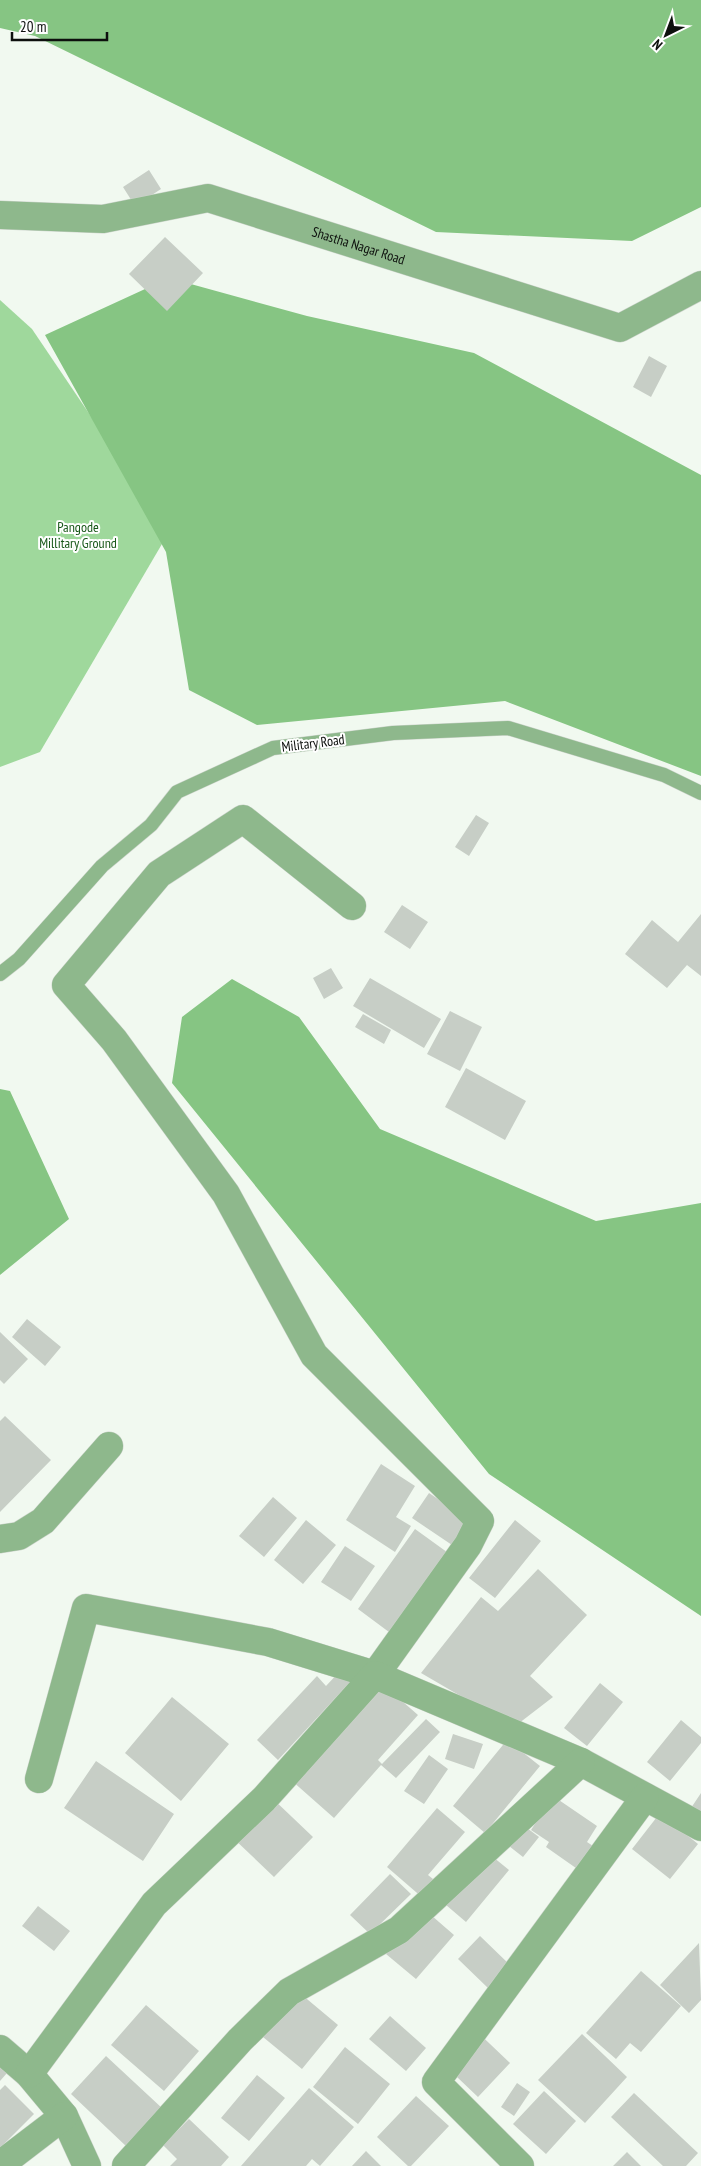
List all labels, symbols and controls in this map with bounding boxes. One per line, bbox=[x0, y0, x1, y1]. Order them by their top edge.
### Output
scale bar bbox=[12, 10, 108, 42]
north arrow bbox=[641, 10, 691, 60]
text: 20 m bbox=[20, 17, 46, 36]
text: N bbox=[648, 35, 666, 54]
street label: Shastha Nagar Road bbox=[310, 222, 407, 269]
park label: Pangode Millitary Ground bbox=[39, 518, 117, 552]
street label: Military Road bbox=[281, 730, 345, 756]

